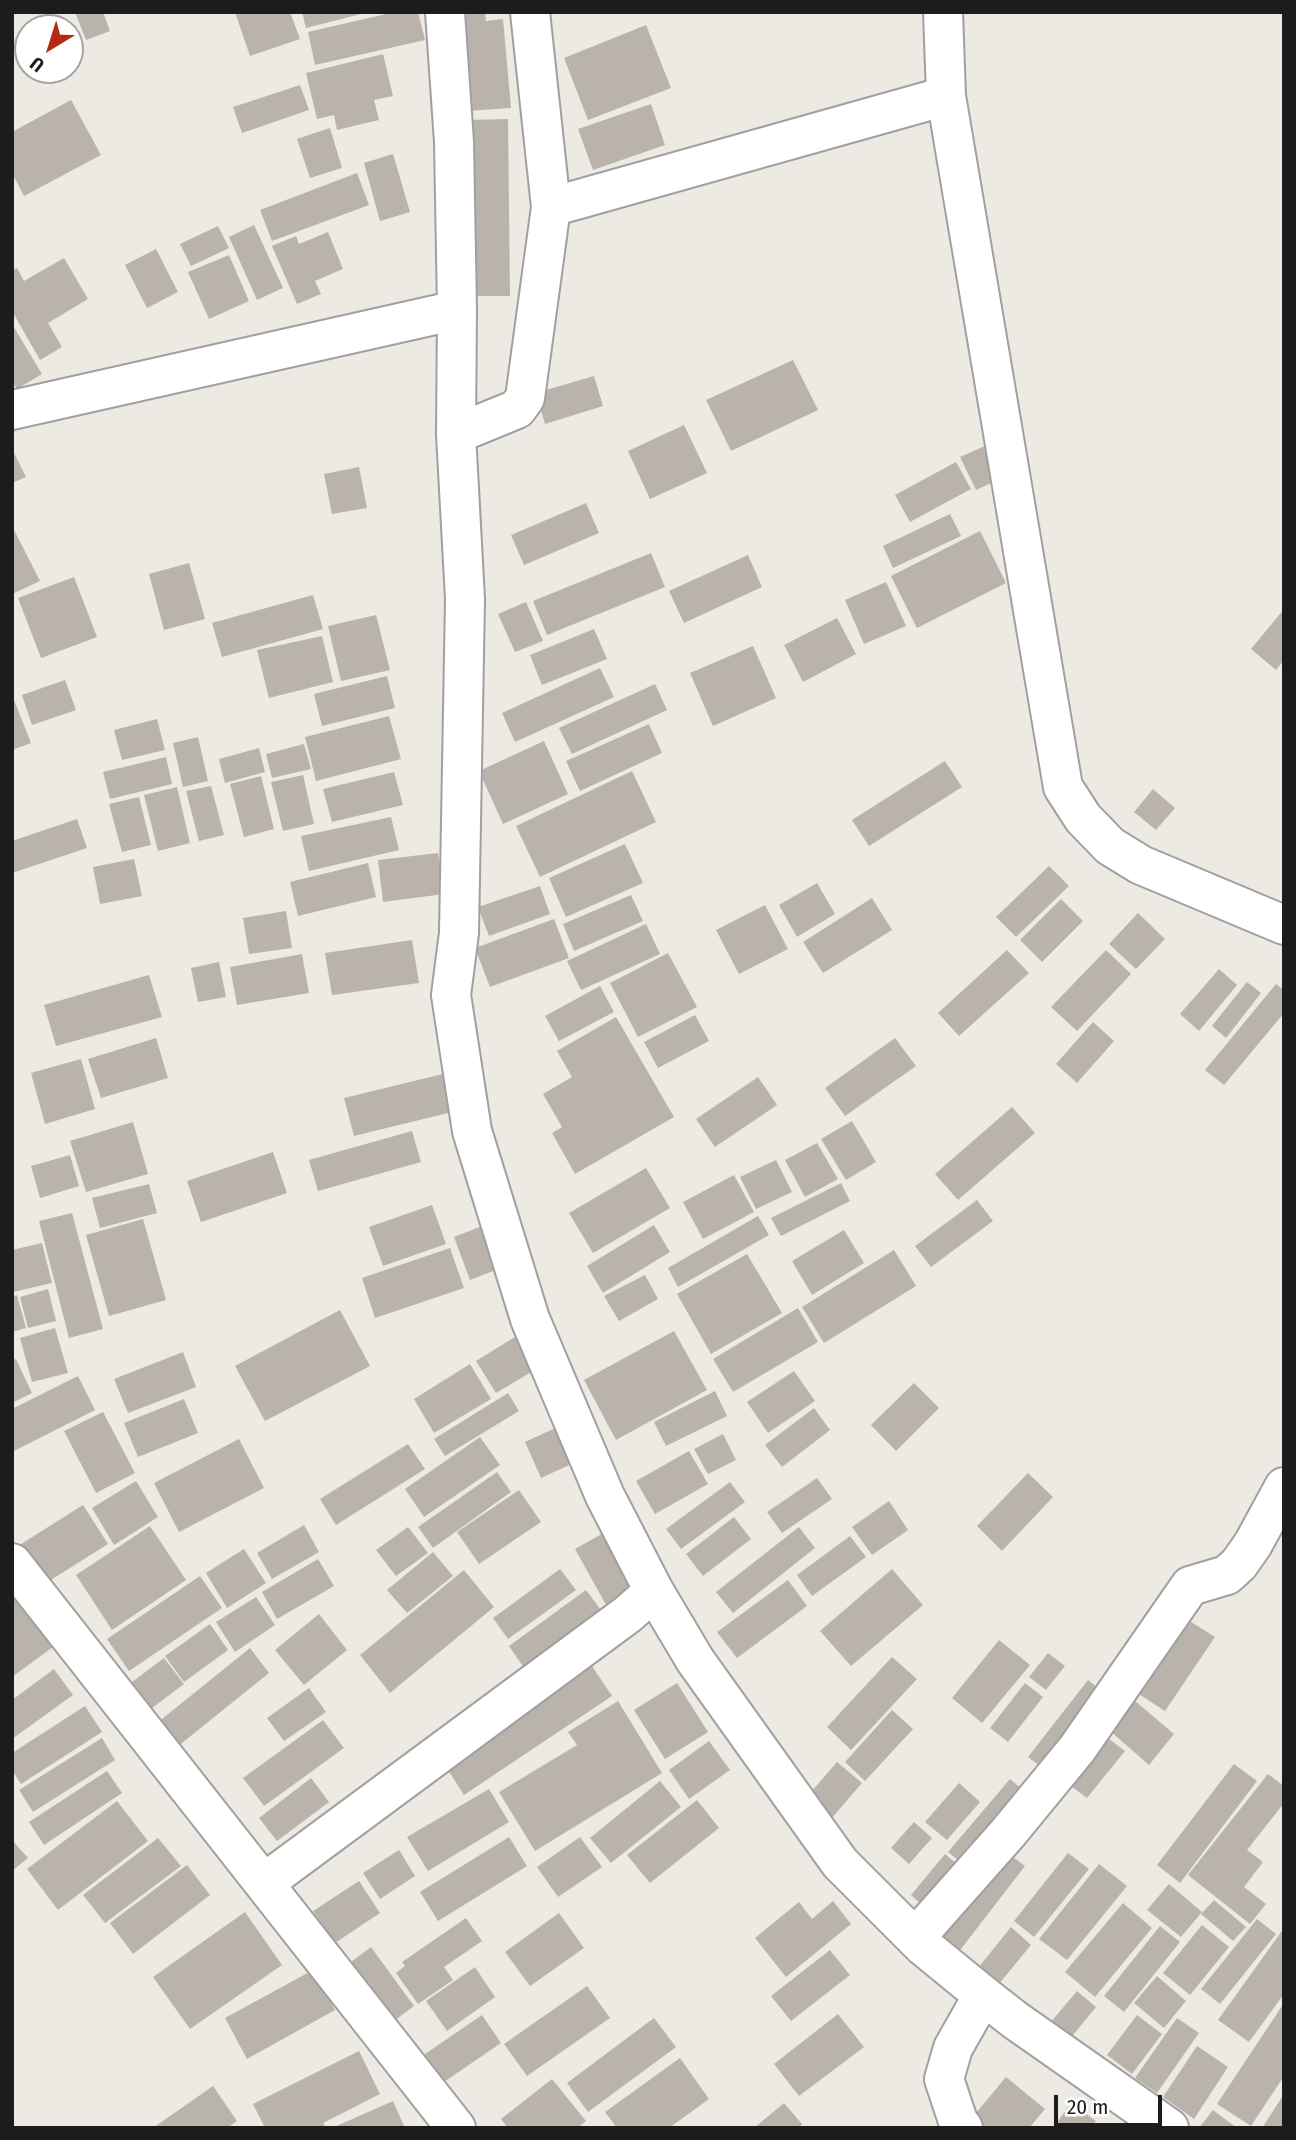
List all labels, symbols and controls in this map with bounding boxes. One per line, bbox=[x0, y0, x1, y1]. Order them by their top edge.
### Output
north arrow bbox=[14, 14, 84, 84]
text: U bbox=[26, 52, 48, 77]
scale bar bbox=[1058, 2080, 1166, 2124]
text: 20 m bbox=[1067, 2094, 1108, 2120]

